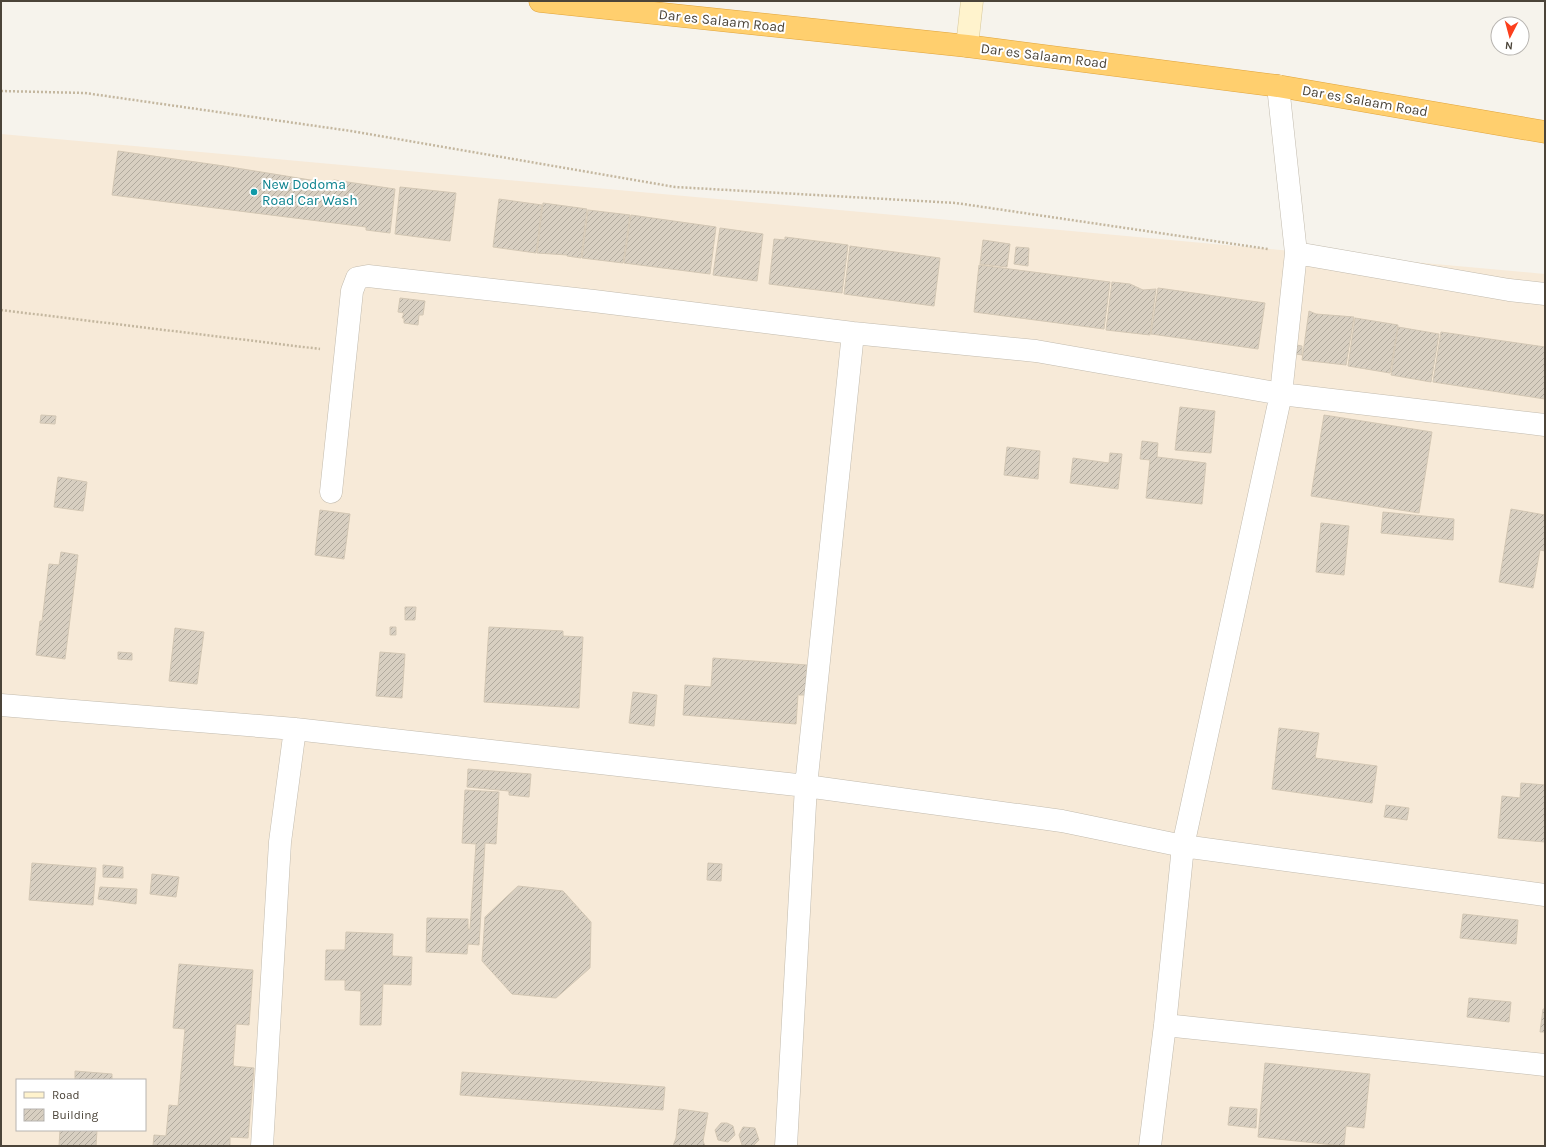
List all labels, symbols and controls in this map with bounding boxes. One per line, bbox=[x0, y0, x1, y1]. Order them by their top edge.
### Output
street label: Dar es Salaam Road bbox=[658, 6, 786, 36]
north arrow bbox=[1490, 16, 1530, 56]
text: N bbox=[1504, 39, 1514, 52]
street label: Dar es Salaam Road bbox=[980, 40, 1108, 72]
street label: Dar es Salaam Road bbox=[1301, 82, 1429, 120]
place label: New Dodoma Road Car Wash bbox=[262, 176, 358, 209]
marker: New Dodoma Road Car Wash bbox=[249, 187, 259, 197]
legend bbox=[16, 1079, 146, 1131]
text: Road bbox=[52, 1088, 80, 1102]
text: Building bbox=[52, 1108, 99, 1122]

